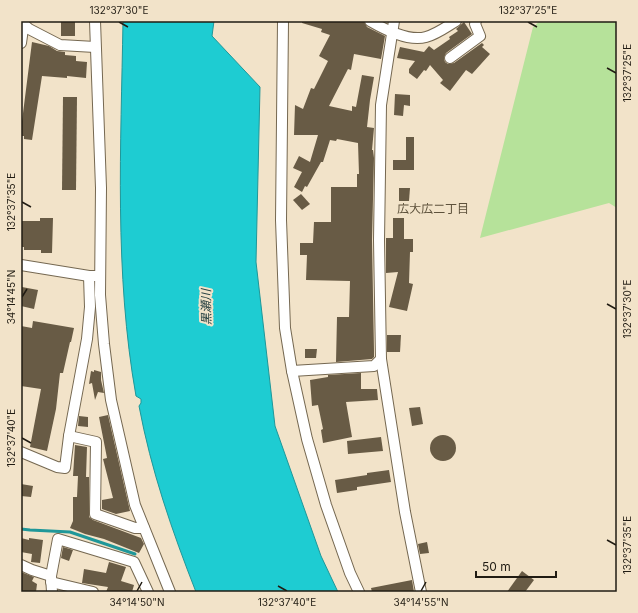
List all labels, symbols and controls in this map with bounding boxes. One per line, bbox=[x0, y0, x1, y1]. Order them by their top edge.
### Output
text: 132°37'30"E bbox=[90, 4, 148, 16]
text: 132°37'25"E bbox=[499, 4, 557, 16]
text: 132°37'25"E bbox=[621, 44, 633, 102]
text: 132°37'35"E bbox=[5, 173, 17, 231]
district label: 広大広二丁目 bbox=[397, 201, 469, 216]
text: 34°14'45"N bbox=[5, 270, 17, 324]
text: 132°37'30"E bbox=[621, 280, 633, 338]
water label: 黒瀬川 bbox=[198, 287, 214, 325]
text: 132°37'40"E bbox=[5, 409, 17, 467]
text: 132°37'35"E bbox=[621, 516, 633, 574]
scale bar bbox=[476, 553, 556, 579]
text: 50 m bbox=[482, 559, 511, 574]
text: 34°14'50"N bbox=[109, 596, 165, 608]
text: 132°37'40"E bbox=[258, 596, 316, 608]
text: 34°14'55"N bbox=[394, 596, 448, 608]

